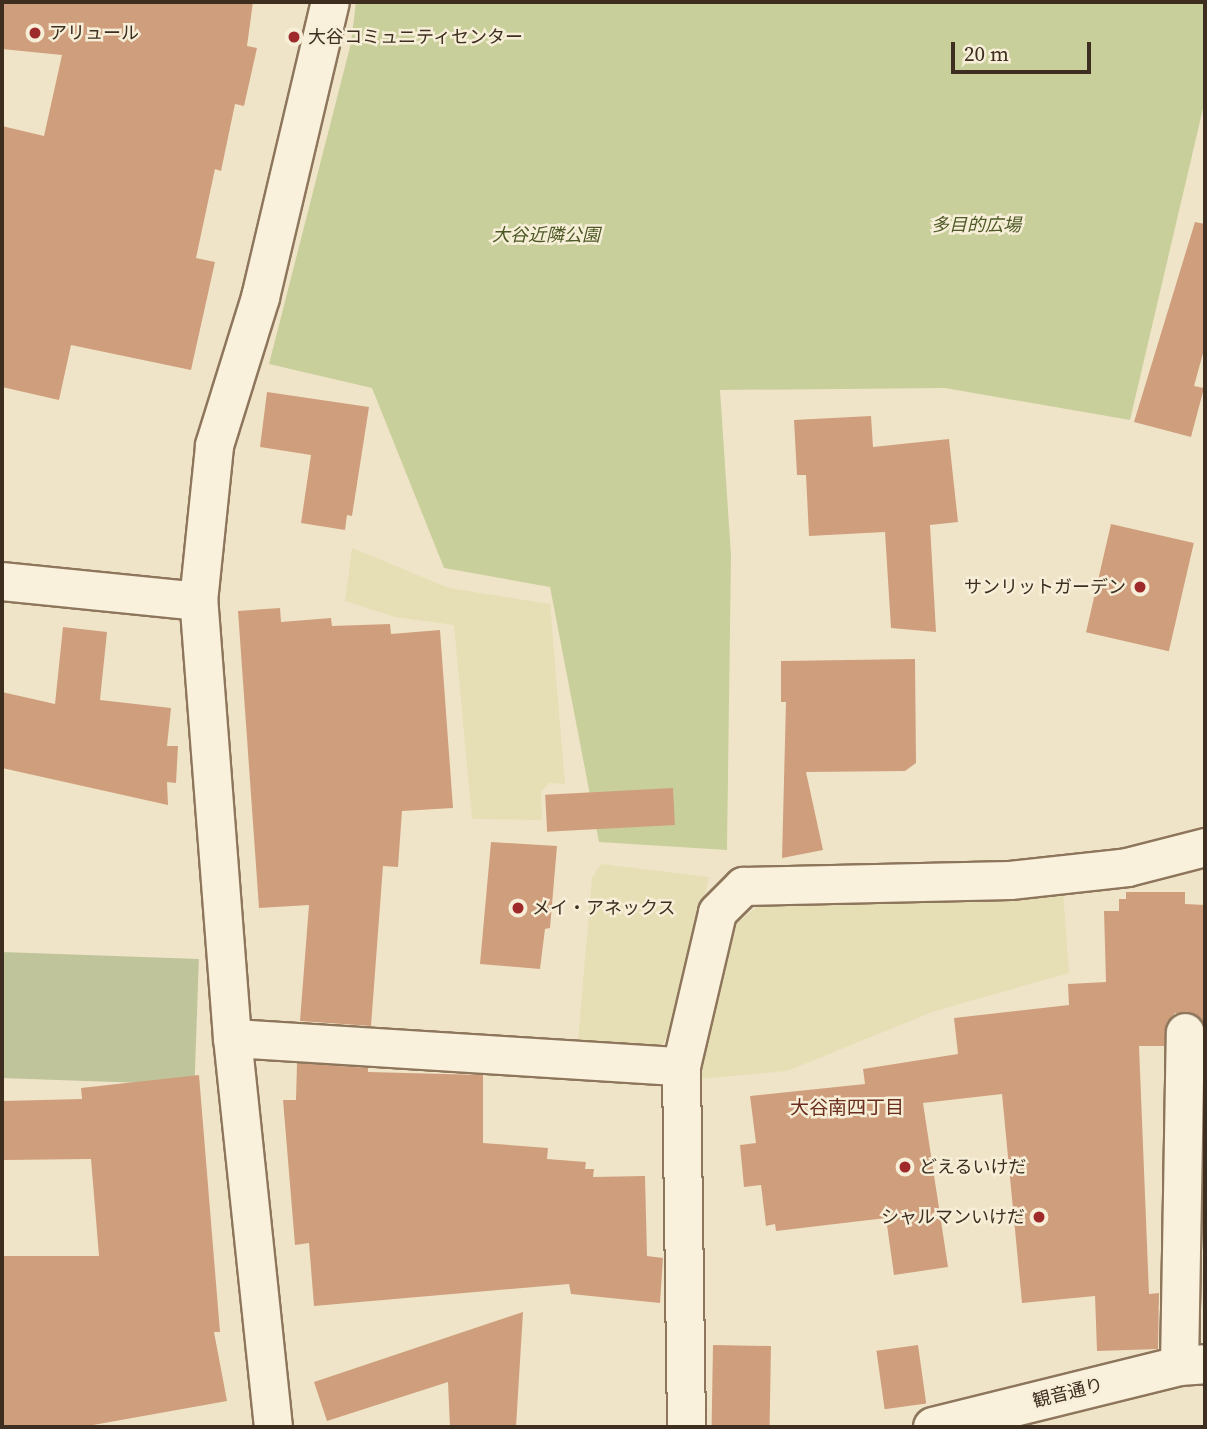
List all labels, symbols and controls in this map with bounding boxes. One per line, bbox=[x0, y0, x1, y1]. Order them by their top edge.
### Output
place label: アリュール bbox=[49, 22, 139, 44]
marker: アリュール bbox=[27, 25, 43, 41]
place label: 大谷コミュニティセンター bbox=[308, 26, 524, 48]
scale bar bbox=[955, 28, 1095, 72]
marker: 大谷コミュニティセンター bbox=[286, 29, 302, 45]
text: 20 m bbox=[964, 39, 1009, 68]
park label: 多目的広場 bbox=[931, 214, 1021, 236]
park label: 大谷近隣公園 bbox=[492, 224, 600, 246]
place label: サンリットガーデン bbox=[964, 576, 1126, 598]
marker: サンリットガーデン bbox=[1132, 579, 1148, 595]
place label: メイ・アネックス bbox=[532, 897, 676, 919]
marker: メイ・アネックス bbox=[510, 900, 526, 916]
district label: 大谷南四丁目 bbox=[790, 1097, 904, 1119]
place label: どえるいけだ bbox=[919, 1156, 1027, 1178]
marker: どえるいけだ bbox=[897, 1159, 913, 1175]
place label: シャルマンいけだ bbox=[881, 1206, 1025, 1228]
marker: シャルマンいけだ bbox=[1031, 1209, 1047, 1225]
street label: 観音通り bbox=[1030, 1374, 1106, 1412]

